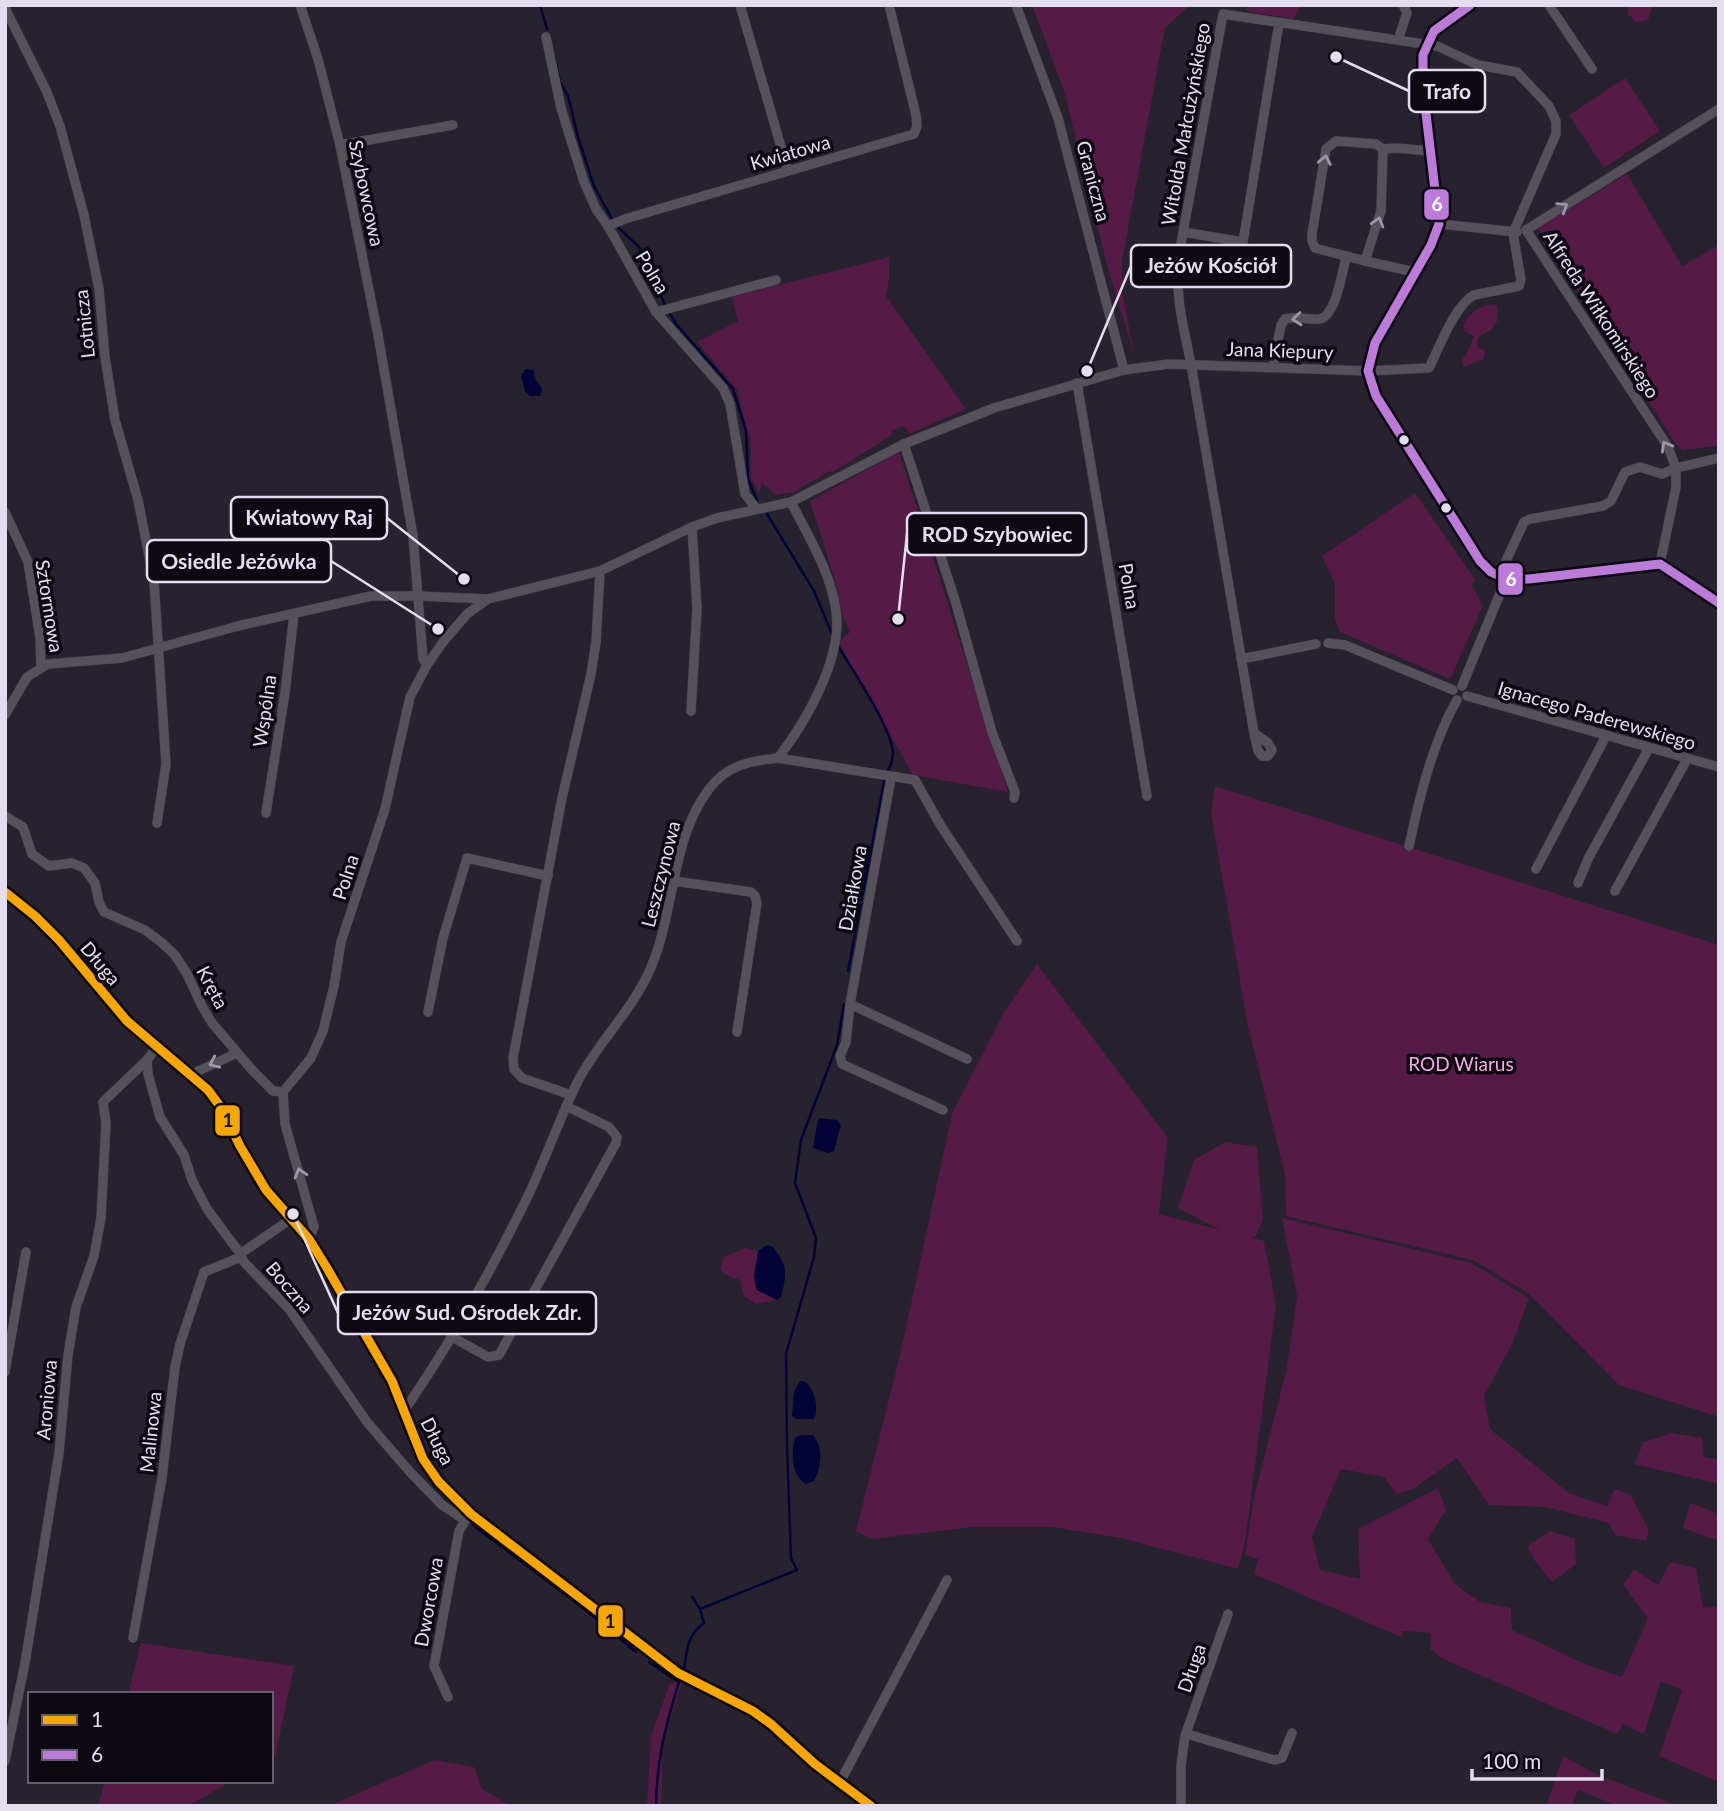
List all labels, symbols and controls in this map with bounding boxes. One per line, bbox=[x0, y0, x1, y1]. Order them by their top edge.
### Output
street label: Witolda Małcużyńskiego bbox=[1156, 21, 1214, 227]
callout: Trafo bbox=[1409, 70, 1485, 112]
text: Trafo bbox=[1423, 78, 1471, 103]
street label: Kwiatowa bbox=[747, 130, 833, 174]
street label: Szybowcowa bbox=[345, 138, 389, 248]
street label: Graniczna bbox=[1072, 138, 1116, 224]
one-way arrow bbox=[1316, 154, 1331, 166]
line badge: 6 bbox=[1423, 188, 1450, 221]
text: 6 bbox=[1431, 192, 1443, 215]
one-way arrow bbox=[1555, 202, 1568, 215]
one-way arrow bbox=[1370, 217, 1384, 229]
street label: Alfreda Wiłkomirskiego bbox=[1539, 226, 1665, 402]
callout: Jeżów Kościół bbox=[1131, 245, 1291, 287]
street label: Polna bbox=[631, 246, 675, 298]
text: Jeżów Kościół bbox=[1145, 252, 1277, 277]
street label: Lotnicza bbox=[69, 289, 99, 359]
one-way arrow bbox=[1291, 311, 1303, 326]
street label: Jana Kiepury bbox=[1226, 337, 1334, 363]
unlabelled marker bbox=[1397, 433, 1411, 447]
one-way arrow bbox=[1660, 441, 1674, 453]
callout: Kwiatowy Raj bbox=[231, 497, 387, 539]
unlabelled marker bbox=[1439, 501, 1453, 515]
text: Kwiatowy Raj bbox=[245, 504, 373, 529]
callout: ROD Szybowiec bbox=[907, 513, 1086, 555]
text: ROD Szybowiec bbox=[922, 521, 1072, 546]
callout: Osiedle Jeżówka bbox=[147, 540, 331, 582]
text: Osiedle Jeżówka bbox=[161, 548, 317, 573]
street label: Sztormowa bbox=[31, 558, 69, 654]
street label: Polna bbox=[1115, 561, 1145, 611]
line badge: 6 bbox=[1497, 562, 1524, 596]
text: 6 bbox=[1505, 567, 1517, 590]
street label: Wspólna bbox=[248, 673, 280, 749]
street label: Ignacego Paderewskiego bbox=[1495, 676, 1699, 754]
street label: Leszczynowa bbox=[636, 818, 684, 930]
street label: Działkowa bbox=[833, 843, 871, 933]
street label: Polna bbox=[327, 851, 363, 903]
street label: Długa bbox=[76, 936, 126, 990]
street label: Kręta bbox=[192, 962, 234, 1012]
park label: ROD Wiarus bbox=[1408, 1052, 1514, 1075]
one-way arrow bbox=[209, 1055, 221, 1069]
line badge: 1 bbox=[214, 1104, 241, 1137]
text: 1 bbox=[222, 1108, 234, 1131]
one-way arrow bbox=[294, 1168, 309, 1180]
street label: Boczna bbox=[261, 1257, 319, 1317]
callout: Jeżów Sud. Ośrodek Zdr. bbox=[338, 1292, 596, 1334]
text: Jeżów Sud. Ośrodek Zdr. bbox=[352, 1299, 582, 1324]
street label: Aroniowa bbox=[31, 1359, 61, 1441]
street label: Malinowa bbox=[134, 1390, 166, 1474]
street label: Długa bbox=[416, 1413, 460, 1469]
street label: Dworcowa bbox=[409, 1556, 447, 1648]
line badge: 1 bbox=[597, 1604, 624, 1638]
text: 1 bbox=[604, 1609, 616, 1632]
street label: Długa bbox=[1172, 1641, 1210, 1695]
legend bbox=[28, 1692, 273, 1783]
text: 1 bbox=[91, 1706, 103, 1731]
scale bar bbox=[1472, 1738, 1602, 1782]
text: 6 bbox=[91, 1741, 103, 1766]
text: 100 m bbox=[1482, 1748, 1541, 1773]

